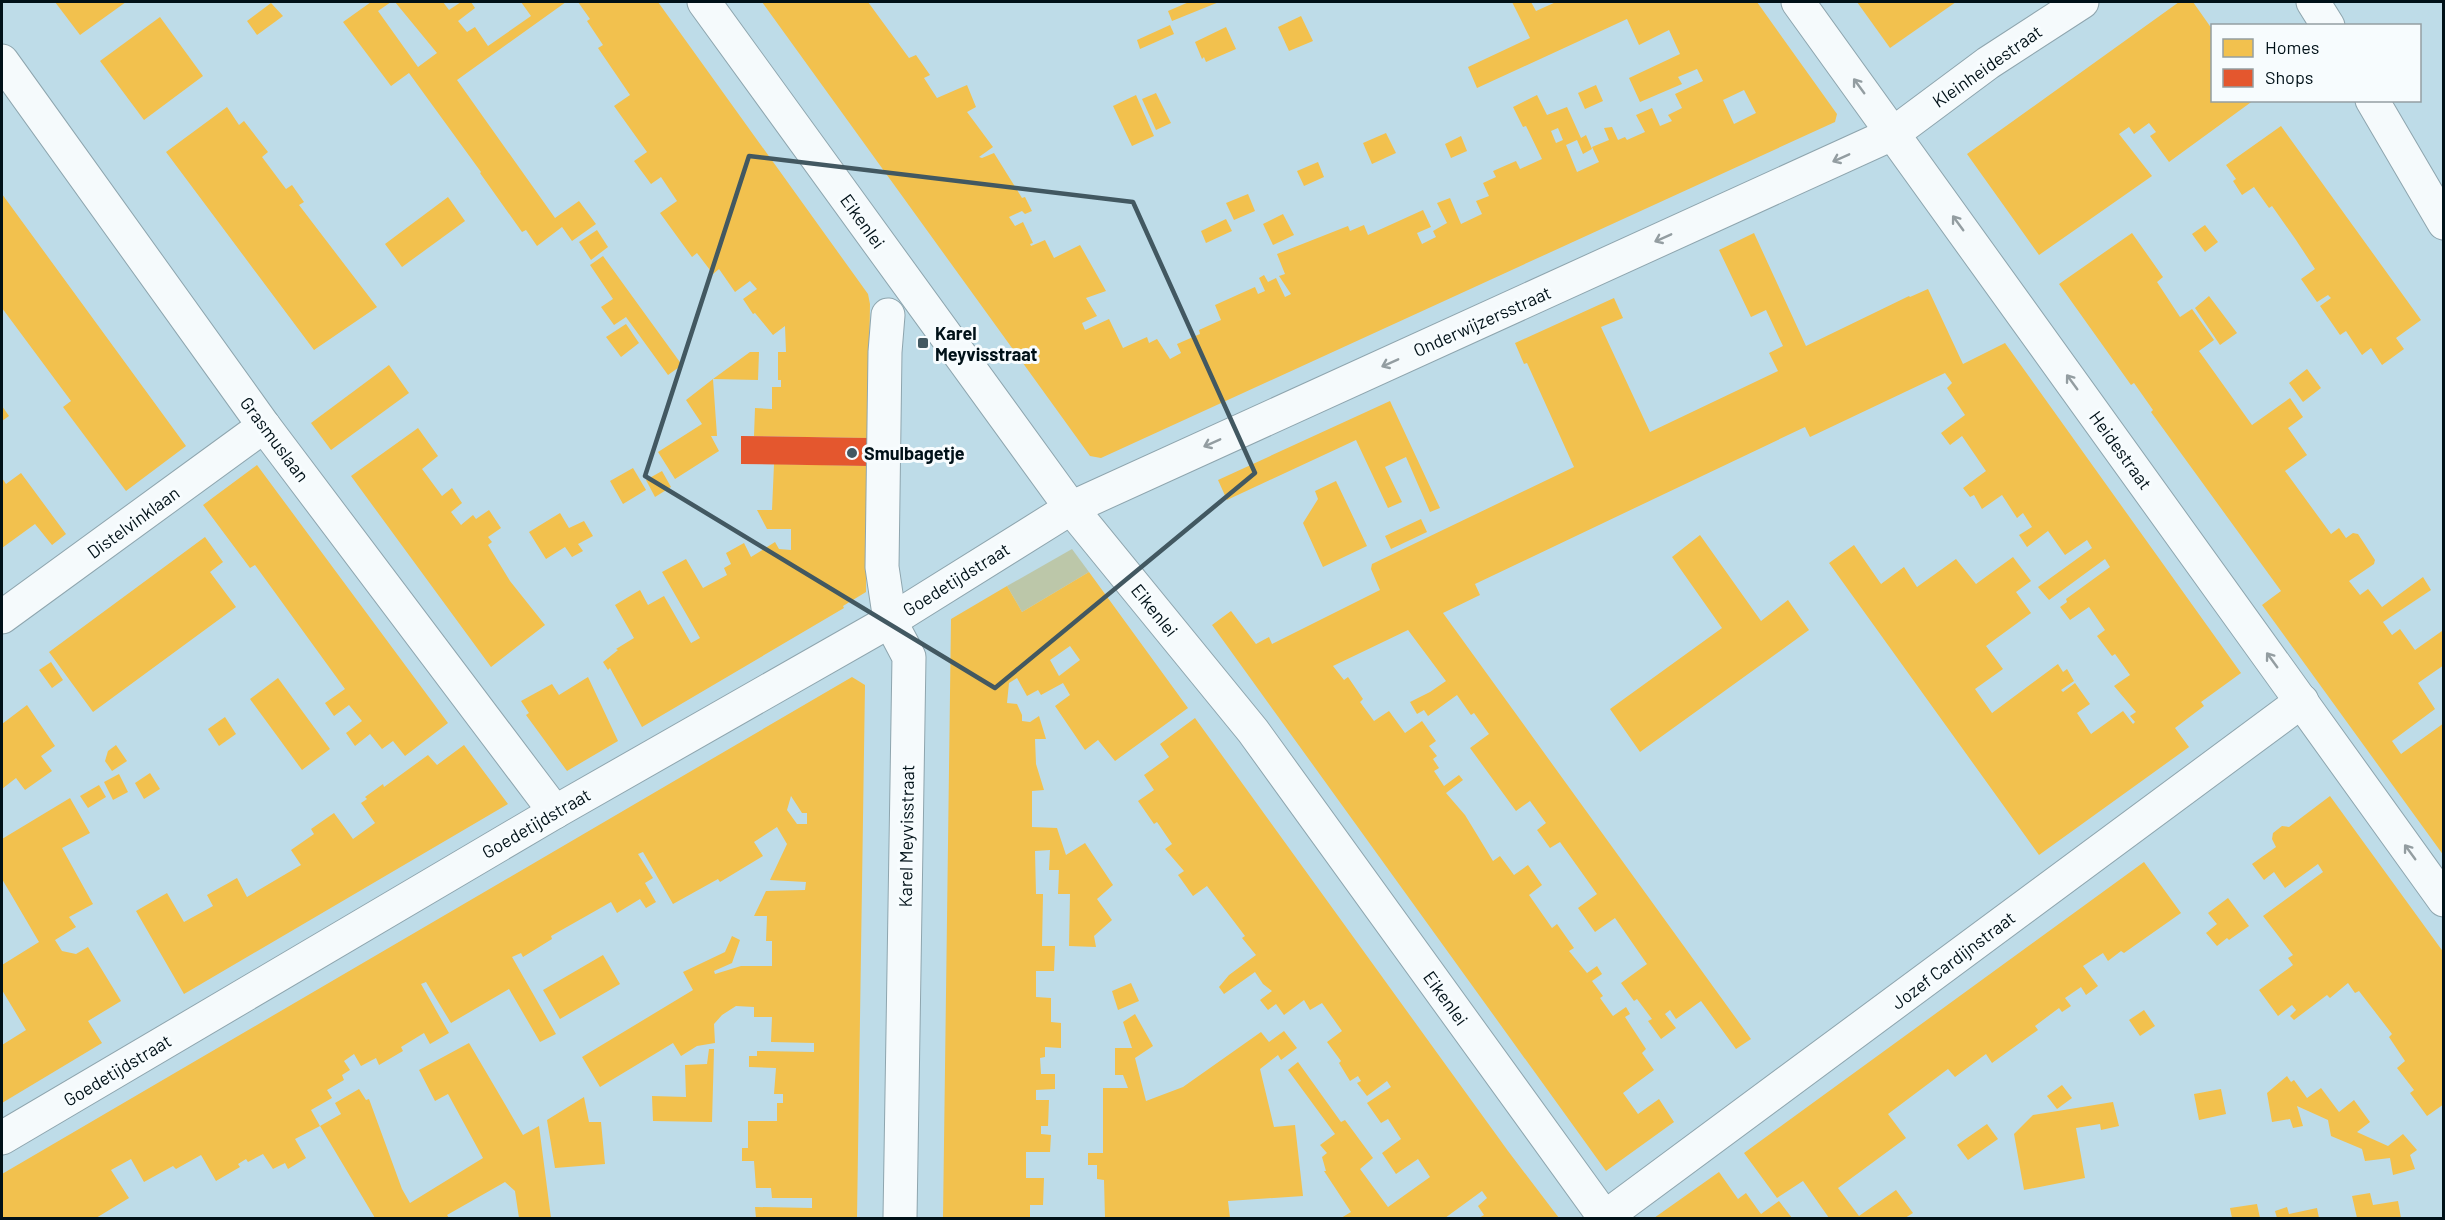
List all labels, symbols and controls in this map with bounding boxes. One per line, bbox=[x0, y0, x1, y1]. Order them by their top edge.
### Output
street label: Kleinheidestraat bbox=[1928, 20, 2046, 112]
legend bbox=[2211, 24, 2421, 102]
text: Homes bbox=[2265, 36, 2319, 58]
text: Shops bbox=[2265, 66, 2314, 88]
one-way arrow bbox=[1853, 78, 1866, 94]
one-way arrow bbox=[1832, 152, 1850, 164]
street label: Eikenlei bbox=[836, 190, 890, 252]
one-way arrow bbox=[1952, 216, 1964, 232]
one-way arrow bbox=[1654, 234, 1672, 245]
street label: Onderwijzersstraat bbox=[1410, 281, 1554, 361]
place label: Karel Meyvisstraat bbox=[935, 322, 1038, 365]
marker: Karel Meyvisstraat bbox=[916, 336, 930, 350]
one-way arrow bbox=[1381, 358, 1399, 369]
one-way arrow bbox=[2066, 374, 2078, 390]
street label: Grasmuslaan bbox=[236, 392, 314, 486]
street label: Heidestraat bbox=[2085, 406, 2157, 494]
one-way arrow bbox=[1204, 438, 1222, 450]
place label: Smulbagetje bbox=[864, 442, 965, 464]
marker: Smulbagetje bbox=[845, 446, 859, 460]
street label: Distelvinklaan bbox=[83, 481, 183, 563]
street label: Goedetijdstraat bbox=[899, 537, 1013, 621]
street label: Eikenlei bbox=[1127, 579, 1183, 641]
one-way arrow bbox=[2266, 652, 2278, 668]
street label: Karel Meyvisstraat bbox=[894, 764, 918, 908]
street label: Goedetijdstraat bbox=[478, 783, 594, 863]
one-way arrow bbox=[2403, 845, 2416, 861]
street label: Jozef Cardijnstraat bbox=[1887, 906, 2019, 1014]
street label: Eikenlei bbox=[1419, 967, 1473, 1029]
street label: Goedetijdstraat bbox=[59, 1029, 175, 1111]

